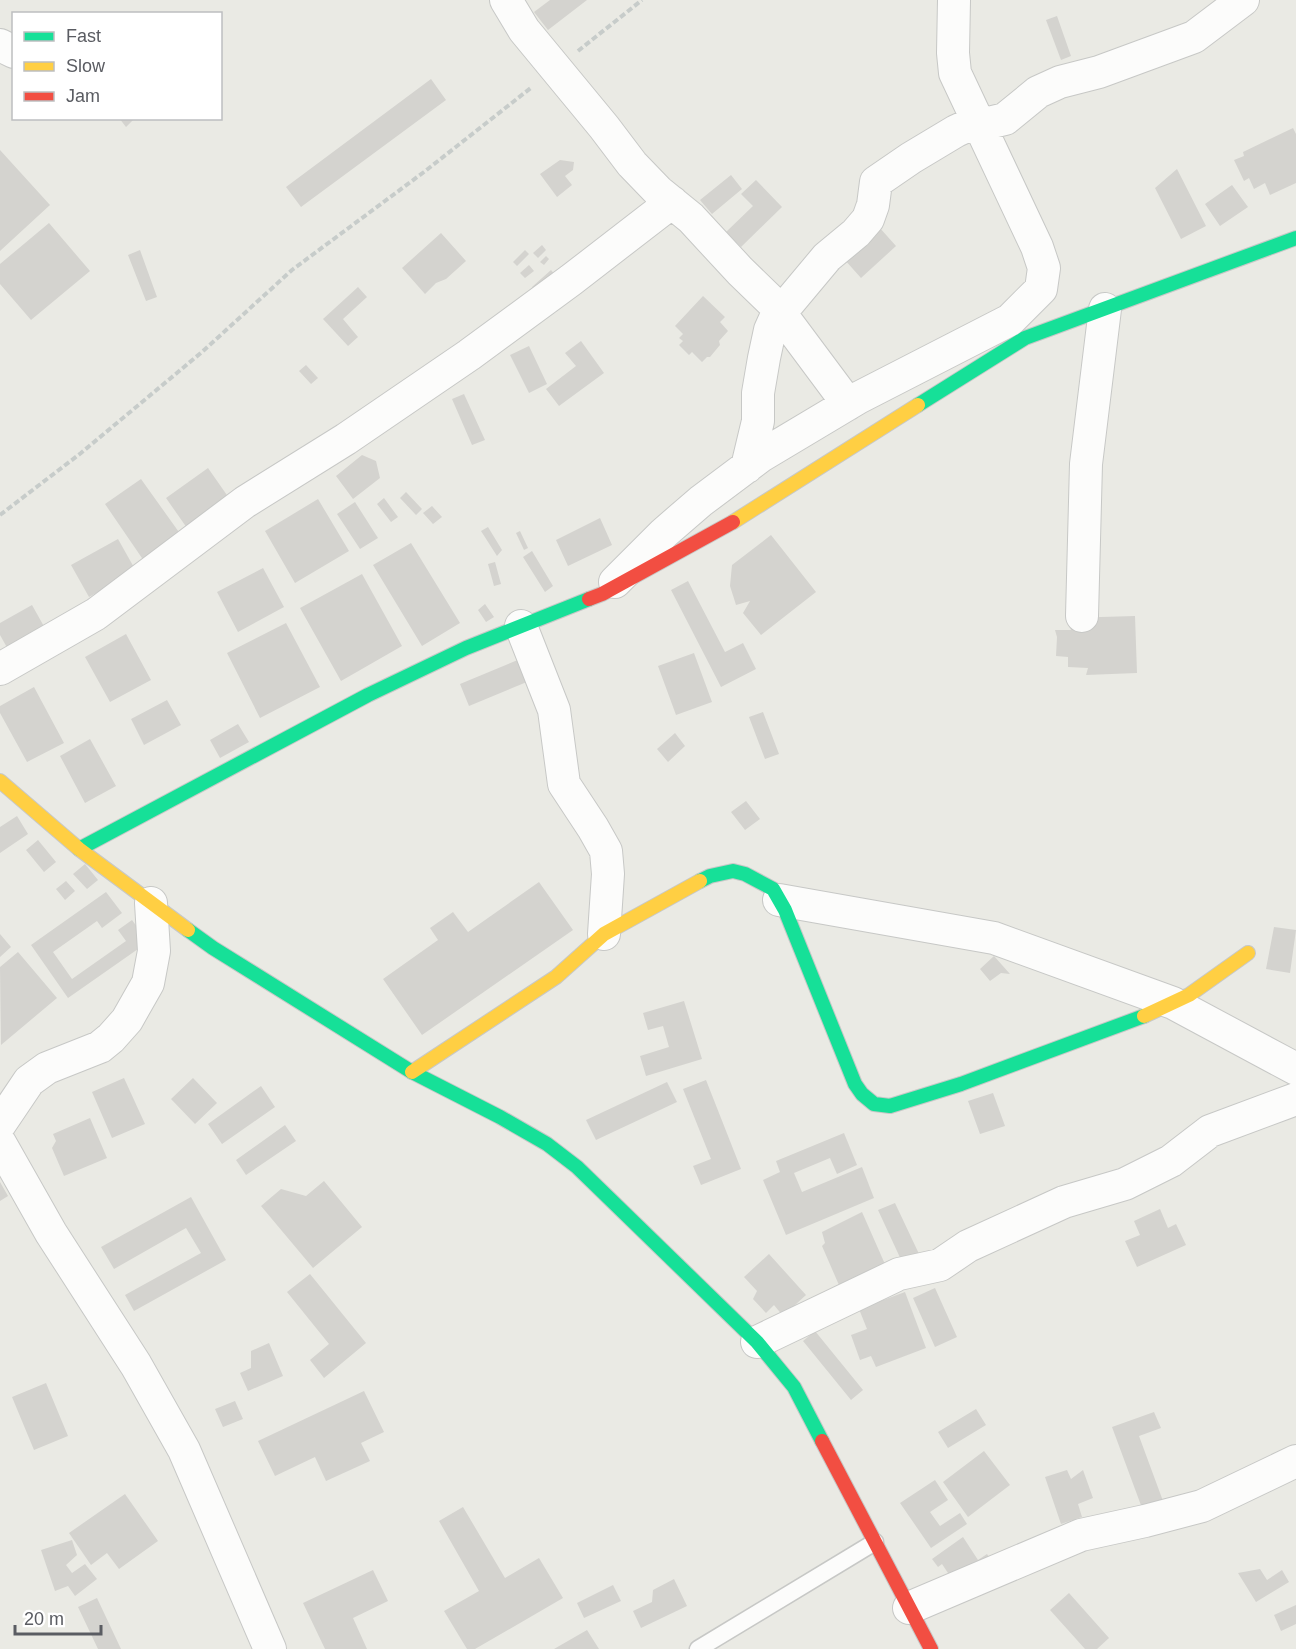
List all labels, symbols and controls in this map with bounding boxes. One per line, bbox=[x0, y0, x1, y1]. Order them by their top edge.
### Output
legend bbox=[12, 12, 222, 120]
text: Fast bbox=[66, 26, 101, 46]
text: Slow bbox=[66, 56, 106, 76]
text: Jam bbox=[66, 86, 100, 106]
scale bar bbox=[15, 1598, 100, 1636]
text: 20 m bbox=[24, 1609, 64, 1629]

